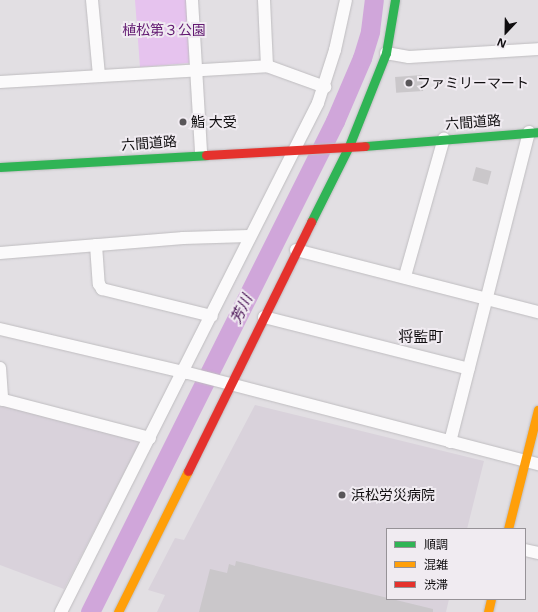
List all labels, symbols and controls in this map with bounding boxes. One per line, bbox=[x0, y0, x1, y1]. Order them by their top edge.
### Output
north arrow bbox=[486, 12, 526, 52]
park label: 植松第３公園 bbox=[122, 22, 206, 38]
text: N bbox=[494, 35, 508, 52]
place label: ファミリーマート bbox=[417, 75, 529, 91]
marker: ファミリーマート bbox=[404, 78, 414, 88]
street label: 六間道路 bbox=[444, 112, 502, 132]
place label: 鮨 大受 bbox=[191, 114, 237, 130]
marker: 鮨 大受 bbox=[178, 117, 188, 127]
street label: 六間道路 bbox=[120, 133, 178, 153]
water label: 芳川 bbox=[226, 292, 256, 326]
district label: 将監町 bbox=[399, 328, 443, 346]
place label: 浜松労災病院 bbox=[351, 487, 435, 503]
marker: 浜松労災病院 bbox=[336, 489, 348, 501]
legend bbox=[386, 528, 526, 600]
text: 順調 bbox=[424, 536, 448, 553]
text: 混雑 bbox=[424, 556, 448, 573]
text: 渋滞 bbox=[424, 576, 448, 593]

